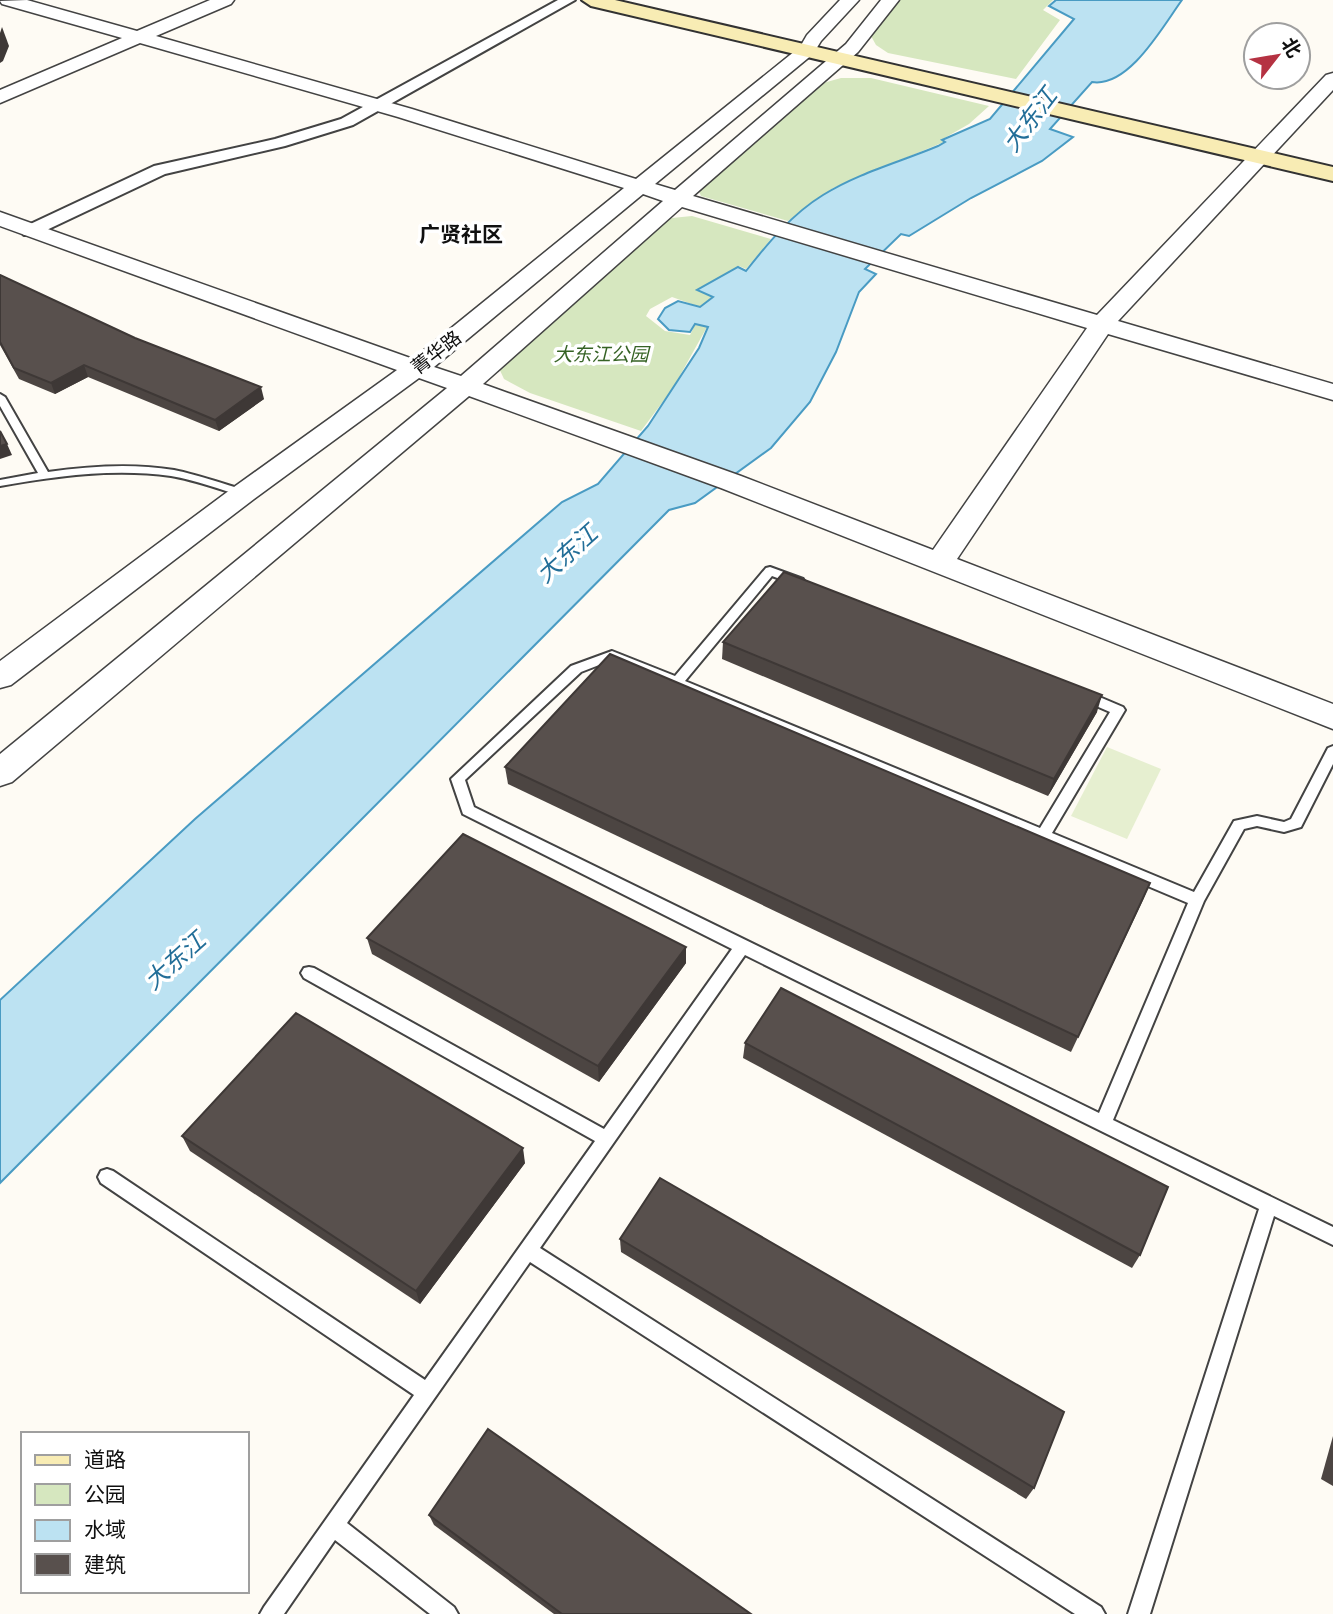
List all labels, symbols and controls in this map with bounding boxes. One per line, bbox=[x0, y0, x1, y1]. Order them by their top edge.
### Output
north arrow bbox=[1242, 21, 1312, 91]
text: 北 bbox=[1276, 32, 1308, 62]
water label: 大东江 bbox=[994, 78, 1065, 157]
district label: 广贤社区 bbox=[419, 219, 503, 247]
street label: 菁华路 bbox=[405, 323, 466, 379]
park label: 大东江公园 bbox=[553, 340, 651, 366]
water label: 大东江 bbox=[528, 515, 605, 588]
water label: 大东江 bbox=[136, 922, 213, 995]
legend bbox=[21, 1432, 248, 1593]
text: 道路 bbox=[84, 1444, 126, 1472]
text: 公园 bbox=[84, 1479, 126, 1507]
text: 水域 bbox=[84, 1514, 126, 1542]
text: 建筑 bbox=[84, 1549, 126, 1577]

